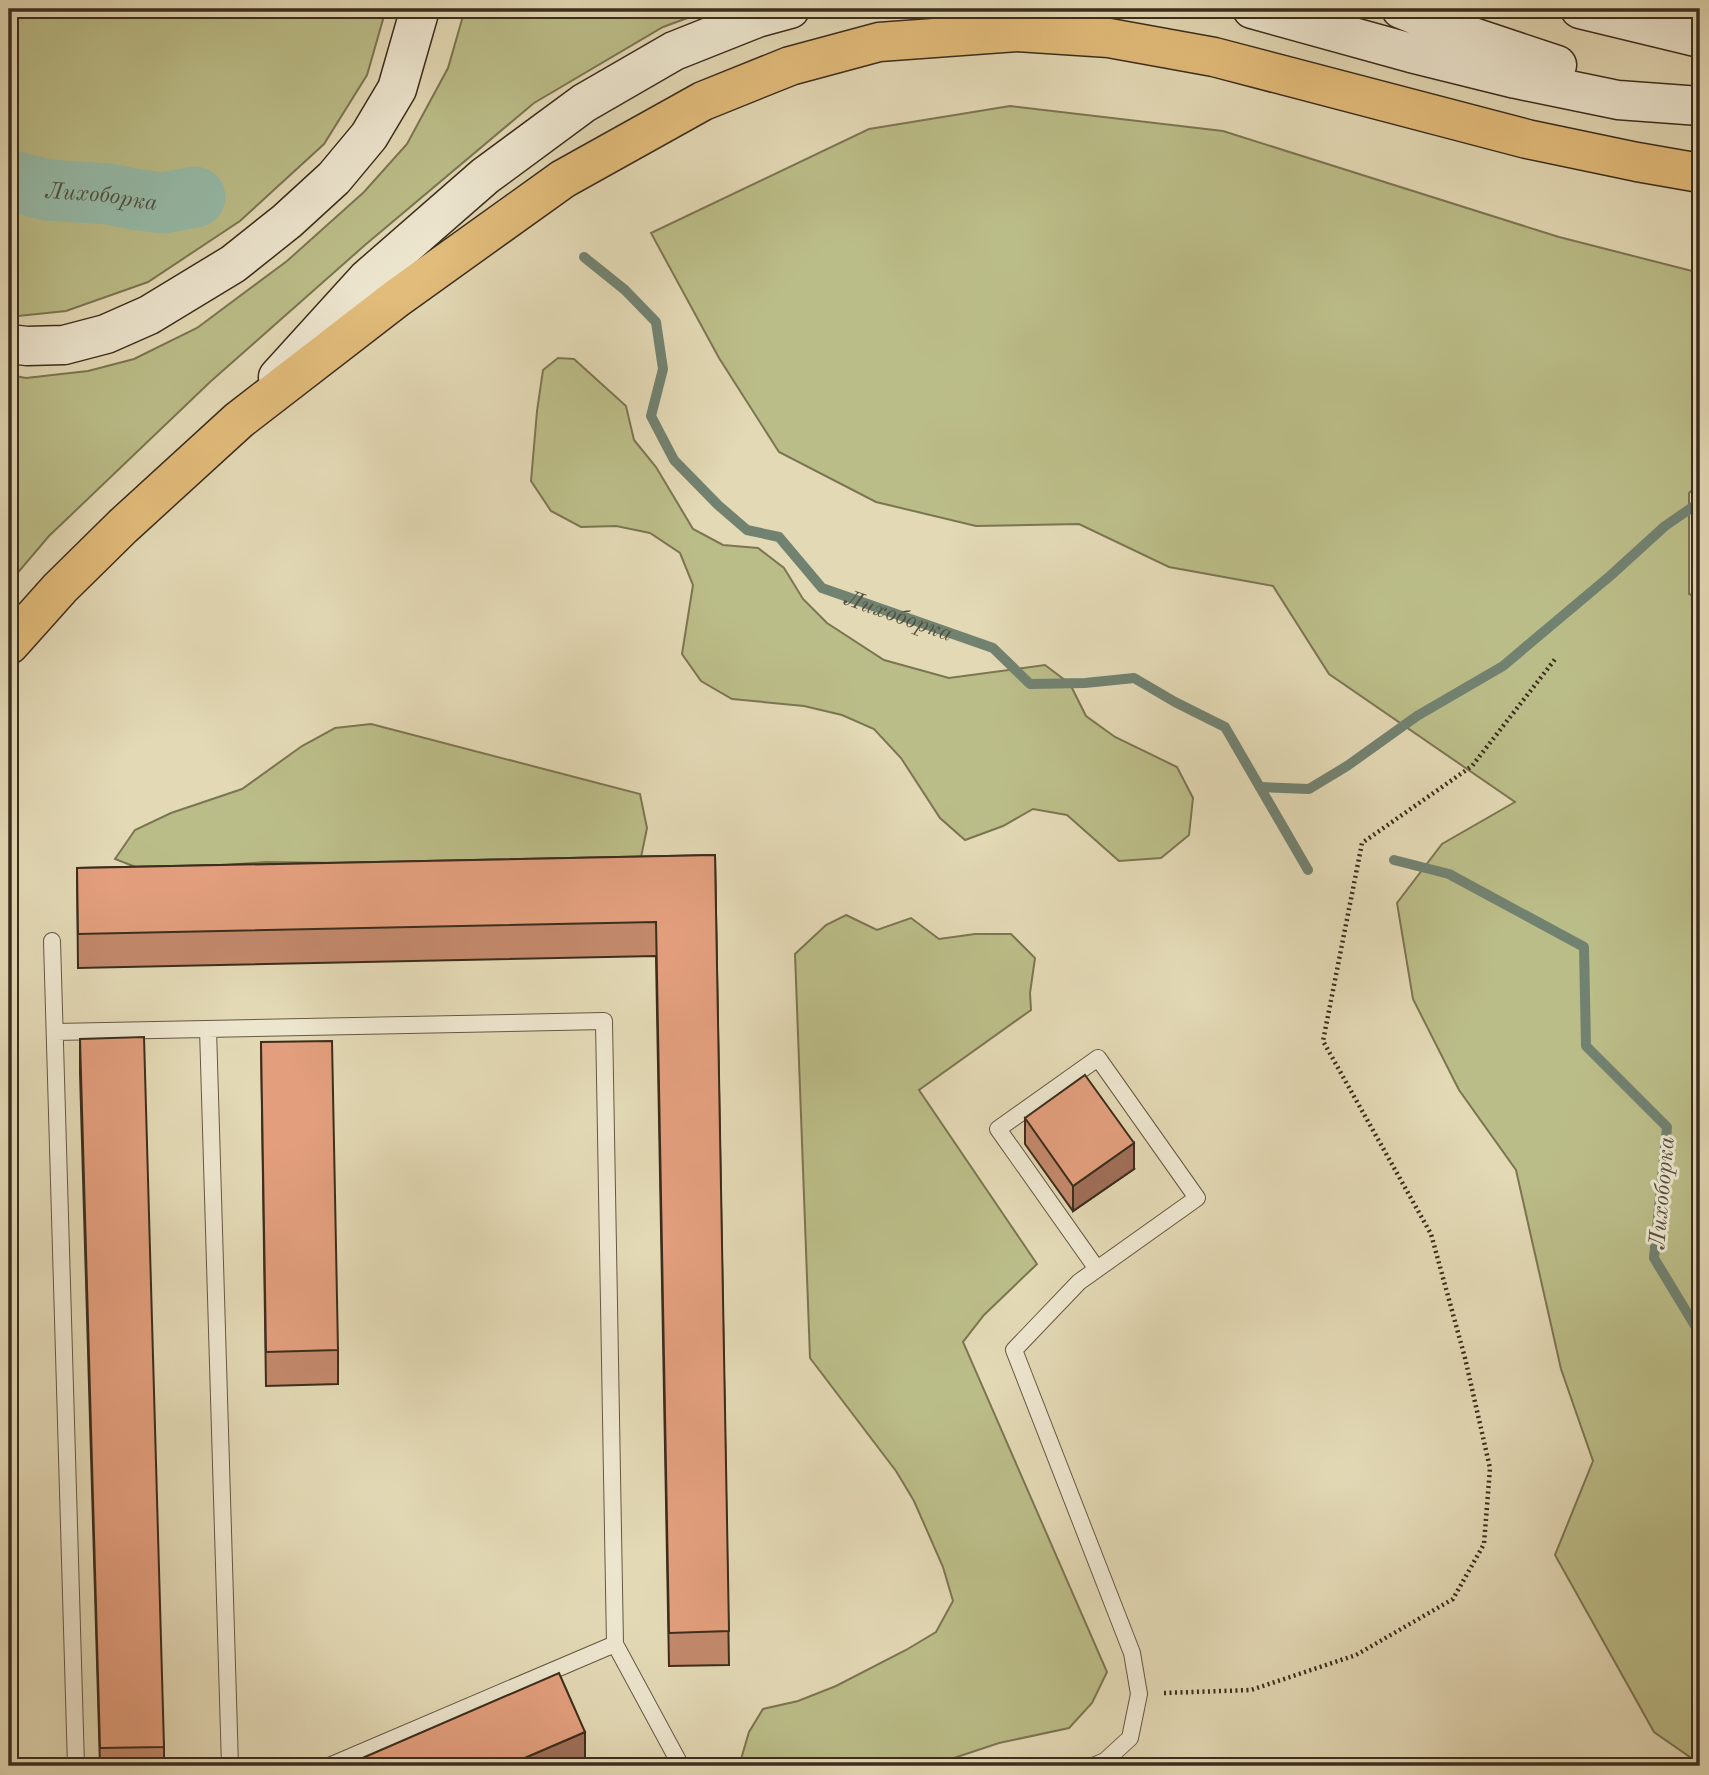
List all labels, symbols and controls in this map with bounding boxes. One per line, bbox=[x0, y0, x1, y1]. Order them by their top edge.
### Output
water label: Лихоборка bbox=[44, 180, 159, 215]
water label: Лихоборка bbox=[841, 587, 956, 646]
water label: Лихоборка bbox=[1646, 1136, 1680, 1251]

